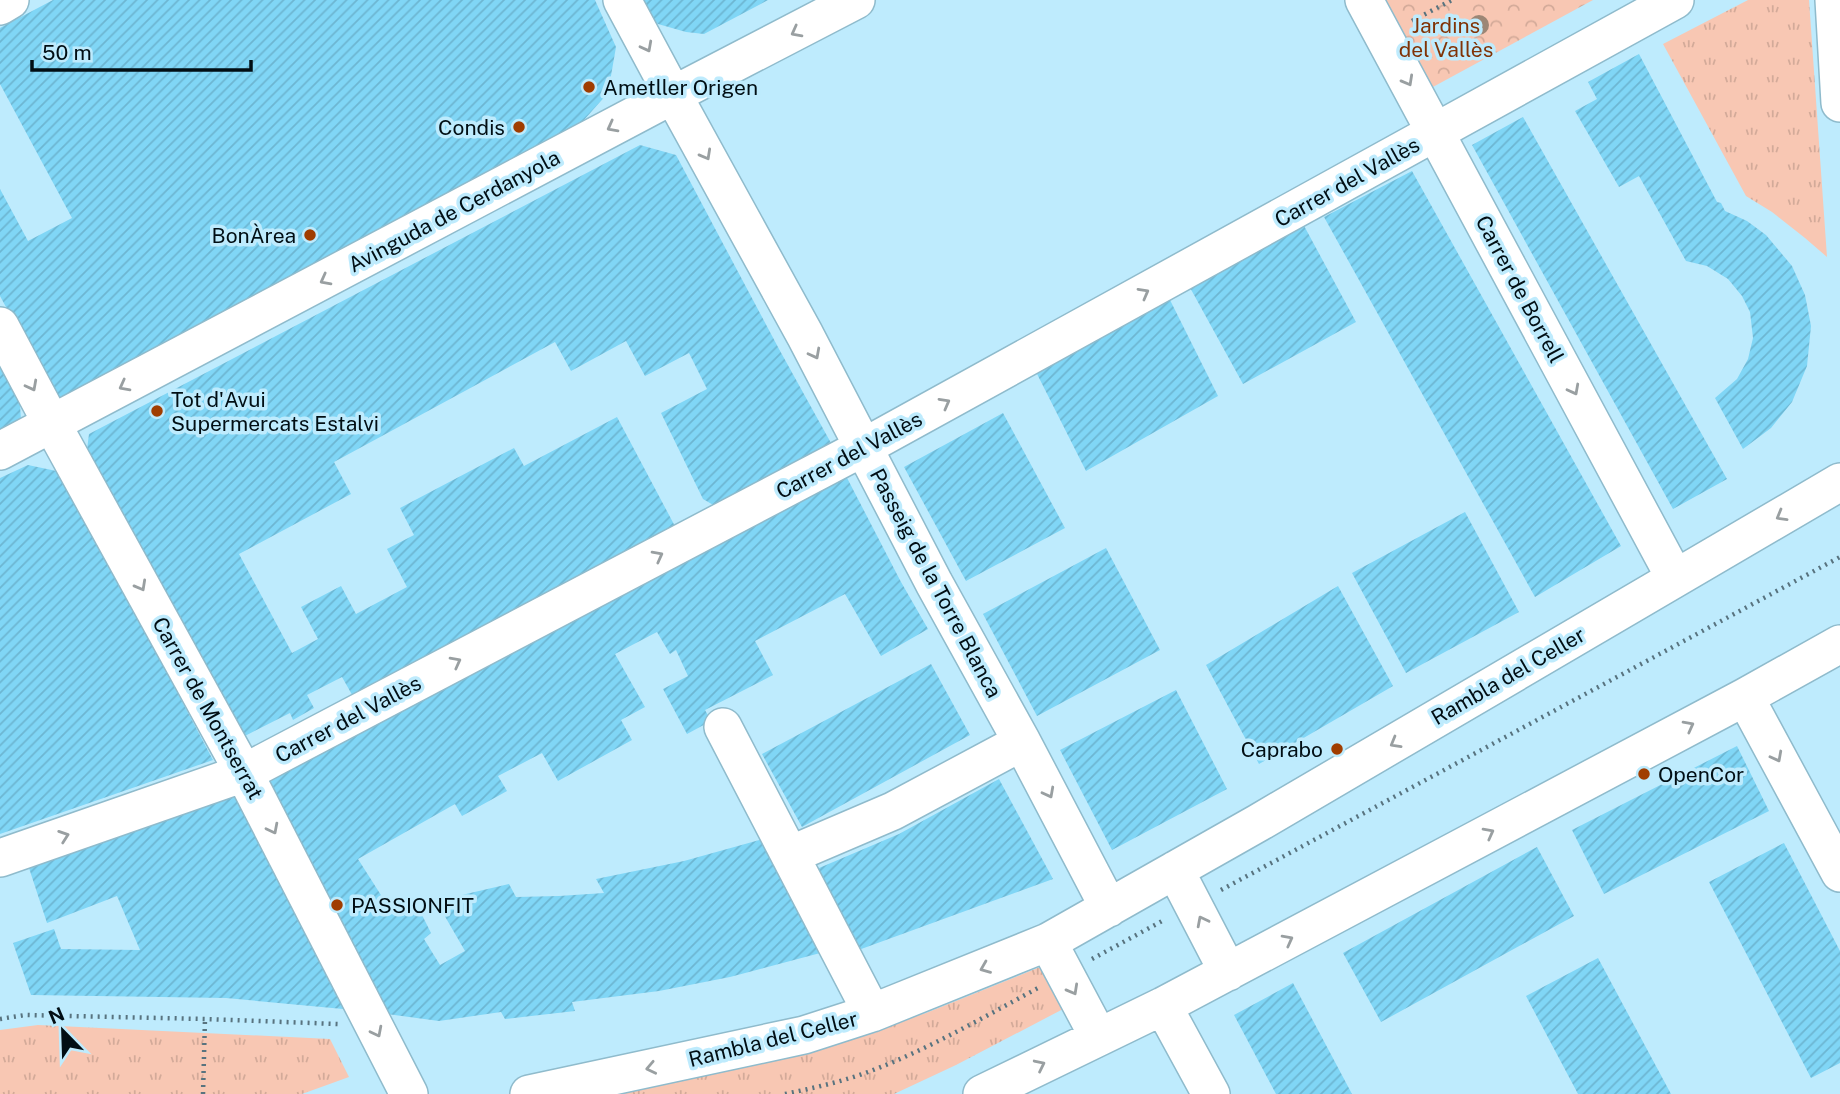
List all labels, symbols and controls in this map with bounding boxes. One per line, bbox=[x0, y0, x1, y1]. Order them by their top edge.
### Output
park label: Jardins del Vallès bbox=[1399, 13, 1493, 62]
one-way arrow bbox=[791, 24, 803, 37]
scale bar bbox=[32, 28, 250, 72]
text: 50 m bbox=[42, 40, 92, 65]
one-way arrow bbox=[639, 40, 653, 53]
one-way arrow bbox=[1400, 74, 1413, 87]
place label: Ametller Origen bbox=[603, 75, 758, 100]
marker: Ametller Origen bbox=[581, 79, 597, 95]
place label: Condis bbox=[438, 115, 505, 140]
marker: Condis bbox=[511, 119, 527, 135]
one-way arrow bbox=[607, 119, 619, 132]
street label: Carrer del Vallès bbox=[1270, 132, 1424, 232]
street label: Avinguda de Cerdanyola bbox=[344, 145, 564, 277]
one-way arrow bbox=[697, 147, 711, 160]
street label: Carrer de Borrell bbox=[1471, 211, 1569, 367]
place label: BonÀrea bbox=[212, 223, 296, 248]
marker: BonÀrea bbox=[302, 227, 318, 243]
one-way arrow bbox=[320, 271, 332, 285]
one-way arrow bbox=[1137, 288, 1150, 301]
one-way arrow bbox=[807, 347, 820, 359]
one-way arrow bbox=[119, 378, 131, 391]
one-way arrow bbox=[24, 379, 37, 392]
one-way arrow bbox=[1566, 383, 1579, 395]
place label: Tot d'Avui Supermercats Estalvi bbox=[171, 387, 379, 436]
one-way arrow bbox=[938, 398, 950, 411]
marker: Tot d'Avui Supermercats Estalvi bbox=[149, 403, 165, 419]
street label: Carrer del Vallès bbox=[772, 406, 926, 504]
street label: Passeig de la Torre Blanca bbox=[865, 464, 1007, 702]
one-way arrow bbox=[1776, 508, 1789, 521]
one-way arrow bbox=[651, 551, 663, 564]
one-way arrow bbox=[133, 579, 146, 591]
street label: Carrer de Montserrat bbox=[147, 612, 269, 804]
street label: Rambla del Celler bbox=[1427, 622, 1589, 730]
one-way arrow bbox=[449, 656, 462, 670]
street label: Carrer del Vallès bbox=[271, 670, 425, 768]
one-way arrow bbox=[1682, 721, 1695, 734]
one-way arrow bbox=[1389, 735, 1402, 748]
place label: Caprabo bbox=[1241, 737, 1323, 762]
marker: Caprabo bbox=[1329, 741, 1345, 757]
one-way arrow bbox=[1769, 749, 1783, 762]
place label: OpenCor bbox=[1658, 762, 1744, 787]
marker: OpenCor bbox=[1636, 766, 1652, 782]
one-way arrow bbox=[1040, 786, 1054, 798]
one-way arrow bbox=[264, 822, 278, 834]
one-way arrow bbox=[1481, 828, 1494, 841]
one-way arrow bbox=[58, 830, 70, 844]
place label: PASSIONFIT bbox=[351, 893, 474, 918]
marker: PASSIONFIT bbox=[329, 897, 345, 913]
one-way arrow bbox=[1196, 916, 1210, 928]
one-way arrow bbox=[1281, 934, 1293, 948]
one-way arrow bbox=[980, 960, 992, 974]
one-way arrow bbox=[1065, 982, 1078, 995]
north arrow bbox=[28, 996, 98, 1066]
text: N bbox=[45, 1002, 67, 1028]
street label: Rambla del Celler bbox=[686, 1006, 860, 1072]
one-way arrow bbox=[368, 1024, 382, 1037]
one-way arrow bbox=[645, 1060, 657, 1075]
one-way arrow bbox=[1033, 1060, 1045, 1074]

